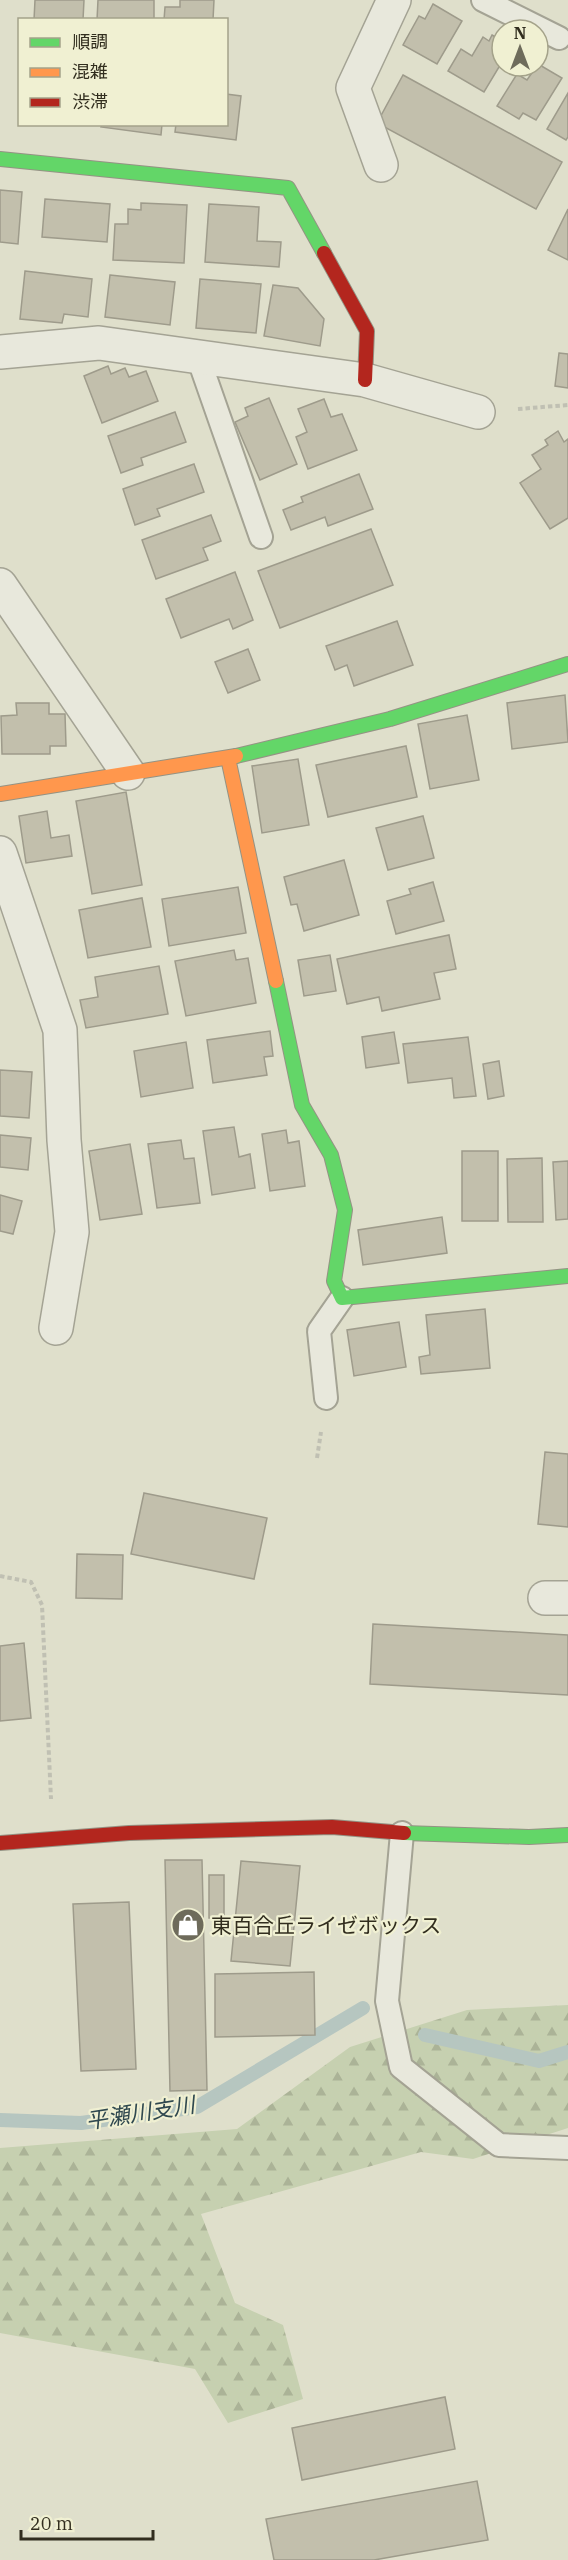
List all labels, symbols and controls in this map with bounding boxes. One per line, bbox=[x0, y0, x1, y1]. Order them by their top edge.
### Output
legend bbox=[18, 18, 228, 126]
north arrow bbox=[490, 18, 550, 78]
text: N bbox=[514, 23, 526, 43]
text: 順調 bbox=[72, 30, 108, 53]
text: 混雑 bbox=[72, 60, 108, 83]
text: 渋滞 bbox=[72, 90, 108, 113]
shop icon: 東百合丘ライゼボックス bbox=[170, 1907, 206, 1943]
place label: 東百合丘ライゼボックス bbox=[211, 1911, 441, 1939]
water label: 平瀬川支川 bbox=[83, 2089, 199, 2135]
scale bar bbox=[21, 2503, 153, 2541]
text: 20 m bbox=[30, 2512, 73, 2535]

